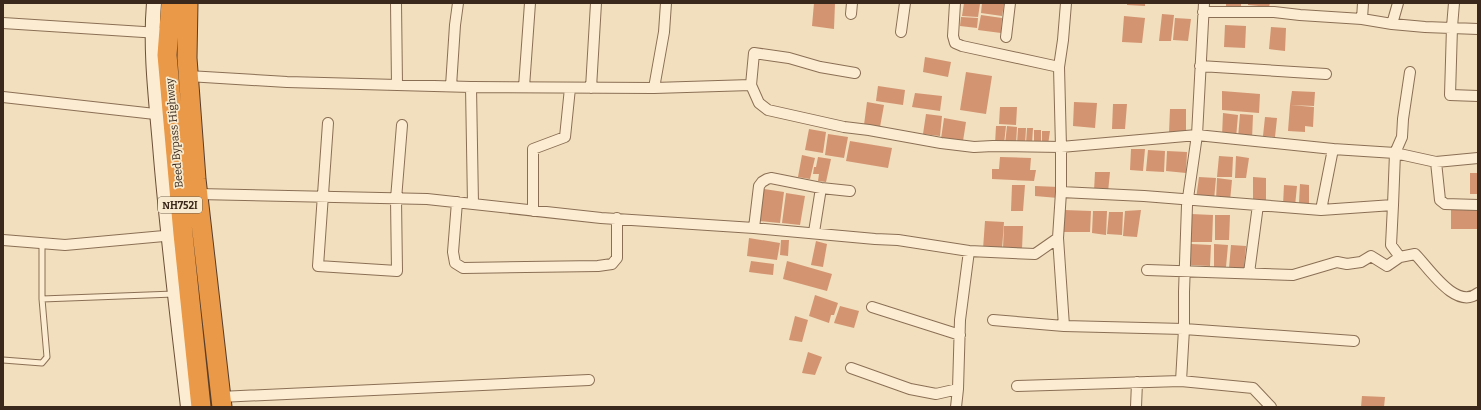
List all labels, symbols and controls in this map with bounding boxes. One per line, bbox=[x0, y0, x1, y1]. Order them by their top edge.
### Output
street label: Beed Bypass Highway bbox=[163, 77, 186, 188]
road number: NH752I bbox=[158, 197, 202, 213]

